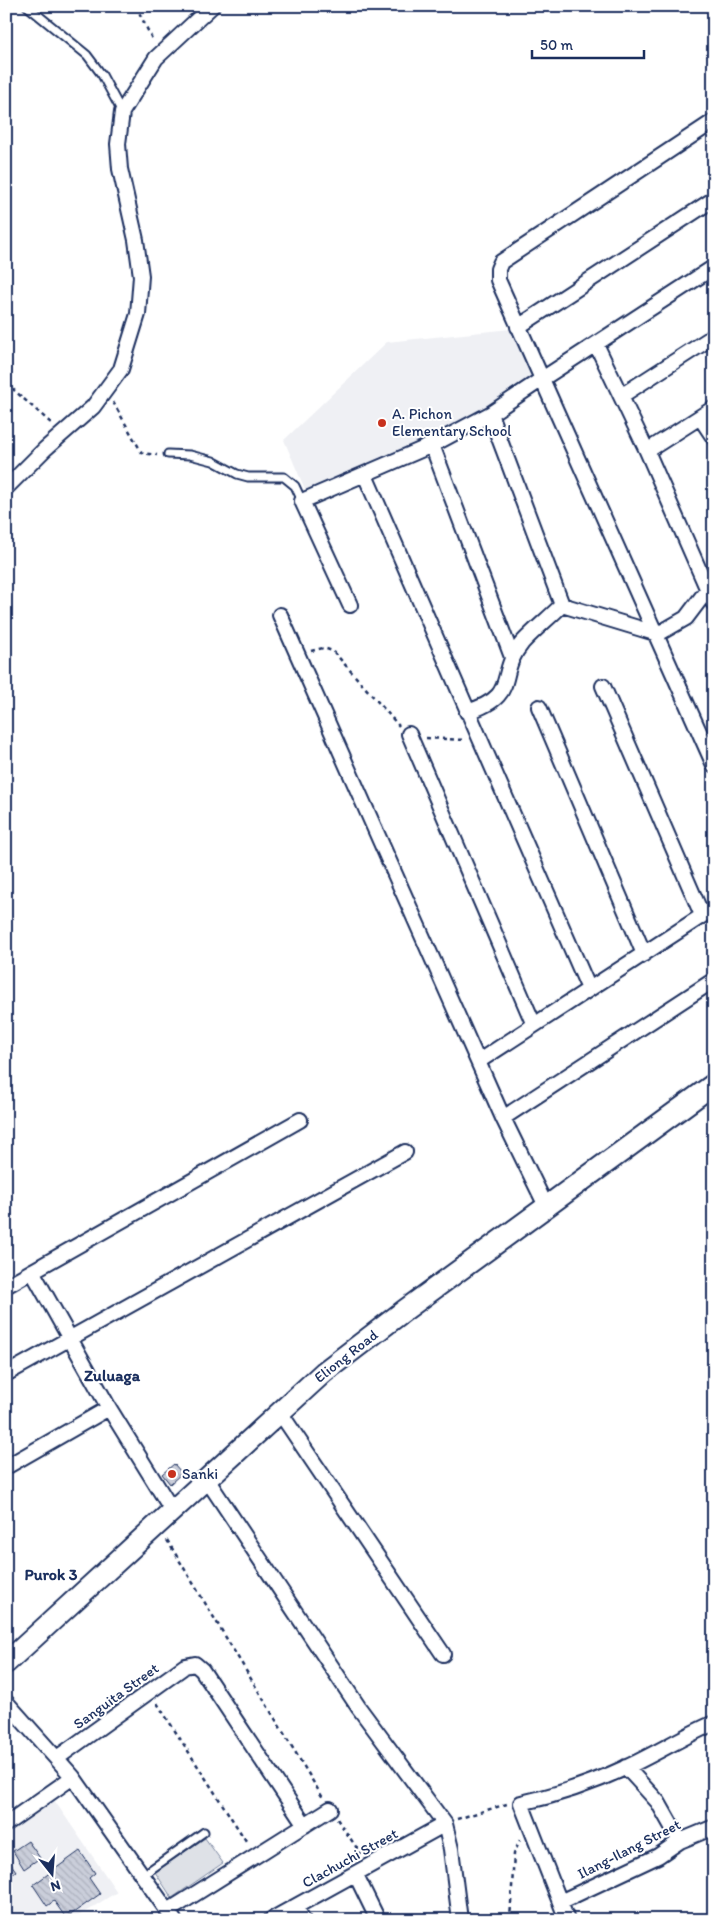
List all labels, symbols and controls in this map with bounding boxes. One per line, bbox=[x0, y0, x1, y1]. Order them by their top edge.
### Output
scale bar bbox=[532, 28, 645, 60]
text: 50 m bbox=[540, 36, 573, 54]
place label: A. Pichon Elementary School bbox=[392, 405, 512, 440]
marker: A. Pichon Elementary School bbox=[376, 417, 388, 429]
street label: Eliong Road bbox=[311, 1325, 382, 1386]
district label: Zuluaga bbox=[84, 1366, 141, 1386]
place label: Sanki bbox=[182, 1465, 218, 1483]
marker: Sanki bbox=[166, 1468, 178, 1480]
district label: Purok 3 bbox=[25, 1565, 78, 1584]
street label: Sanguita Street bbox=[70, 1659, 162, 1733]
street label: Ilang-Ilang Street bbox=[574, 1815, 684, 1883]
street label: Clachuchi Street bbox=[299, 1824, 401, 1892]
north arrow bbox=[28, 1848, 78, 1898]
text: N bbox=[49, 1876, 63, 1895]

